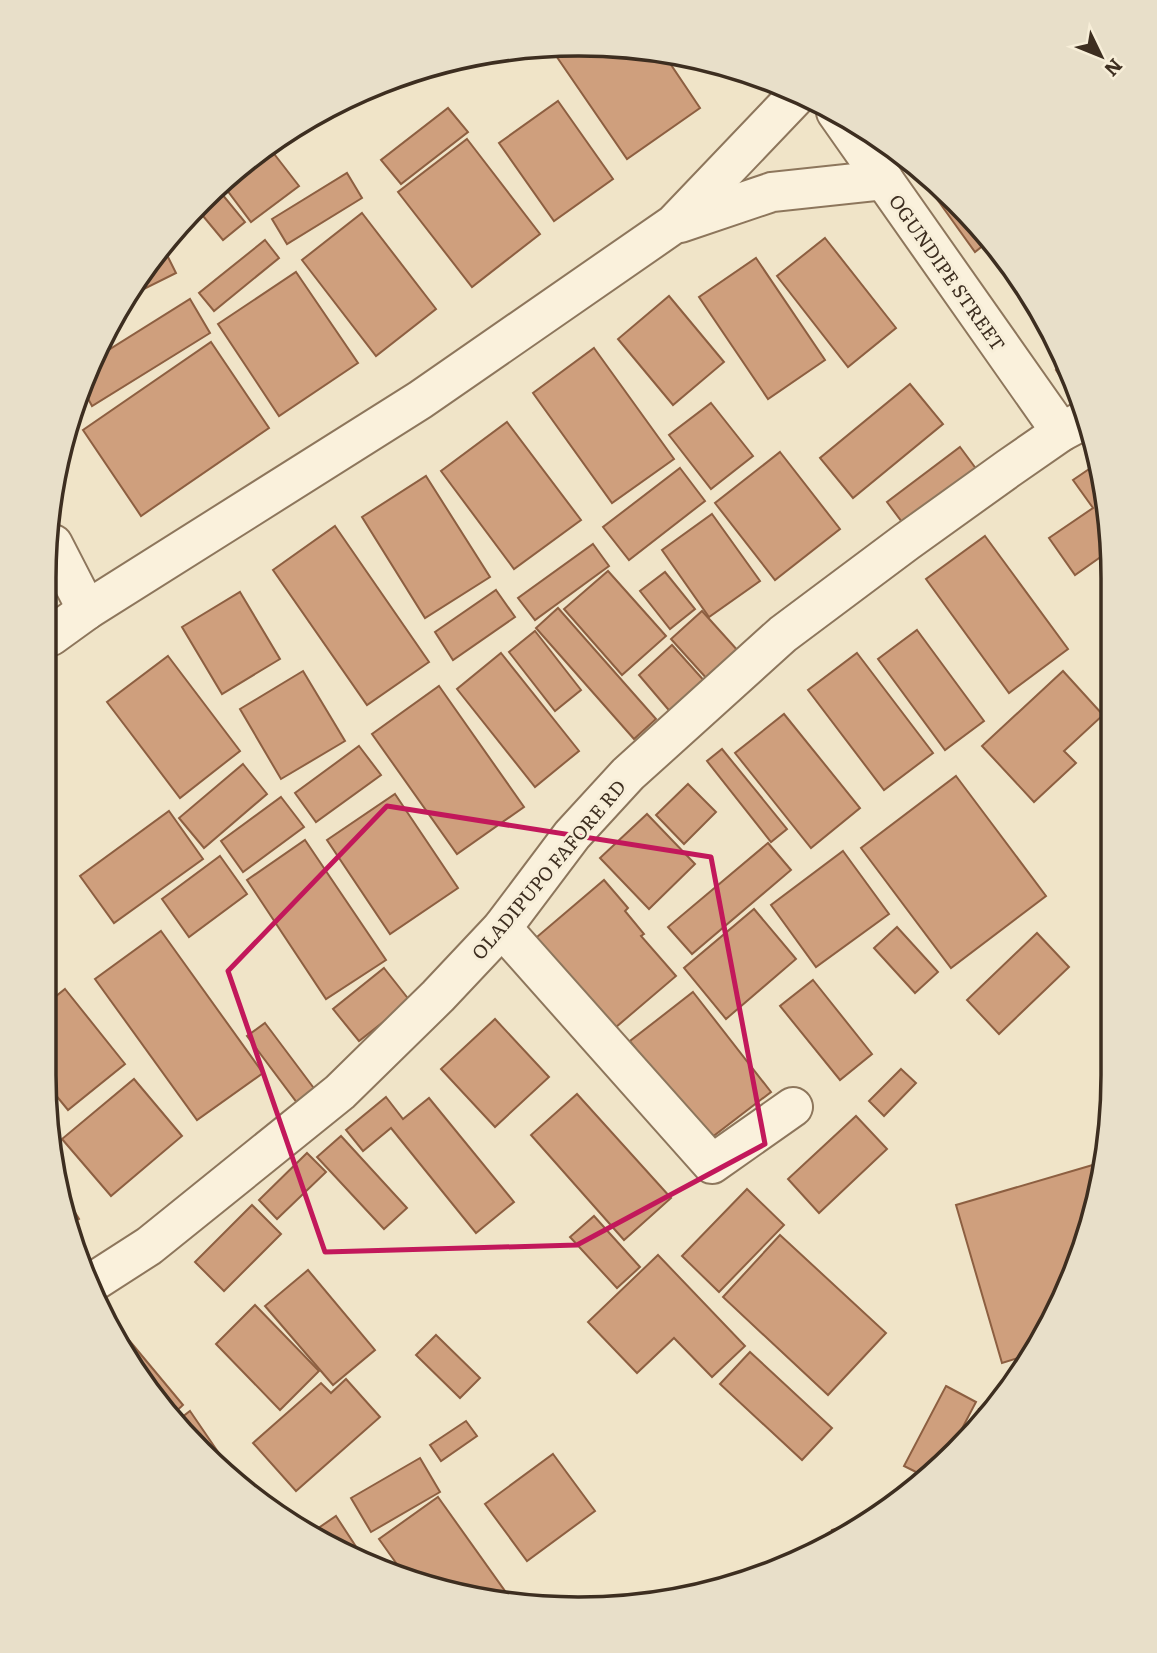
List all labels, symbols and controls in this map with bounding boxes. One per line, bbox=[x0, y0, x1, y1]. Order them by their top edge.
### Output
north arrow bbox=[1066, 21, 1136, 91]
text: N bbox=[1098, 53, 1130, 84]
street label: OGUNDIPE STREET bbox=[883, 188, 1013, 356]
street label: OLADIPUPO FAFORE RD bbox=[464, 773, 632, 965]

